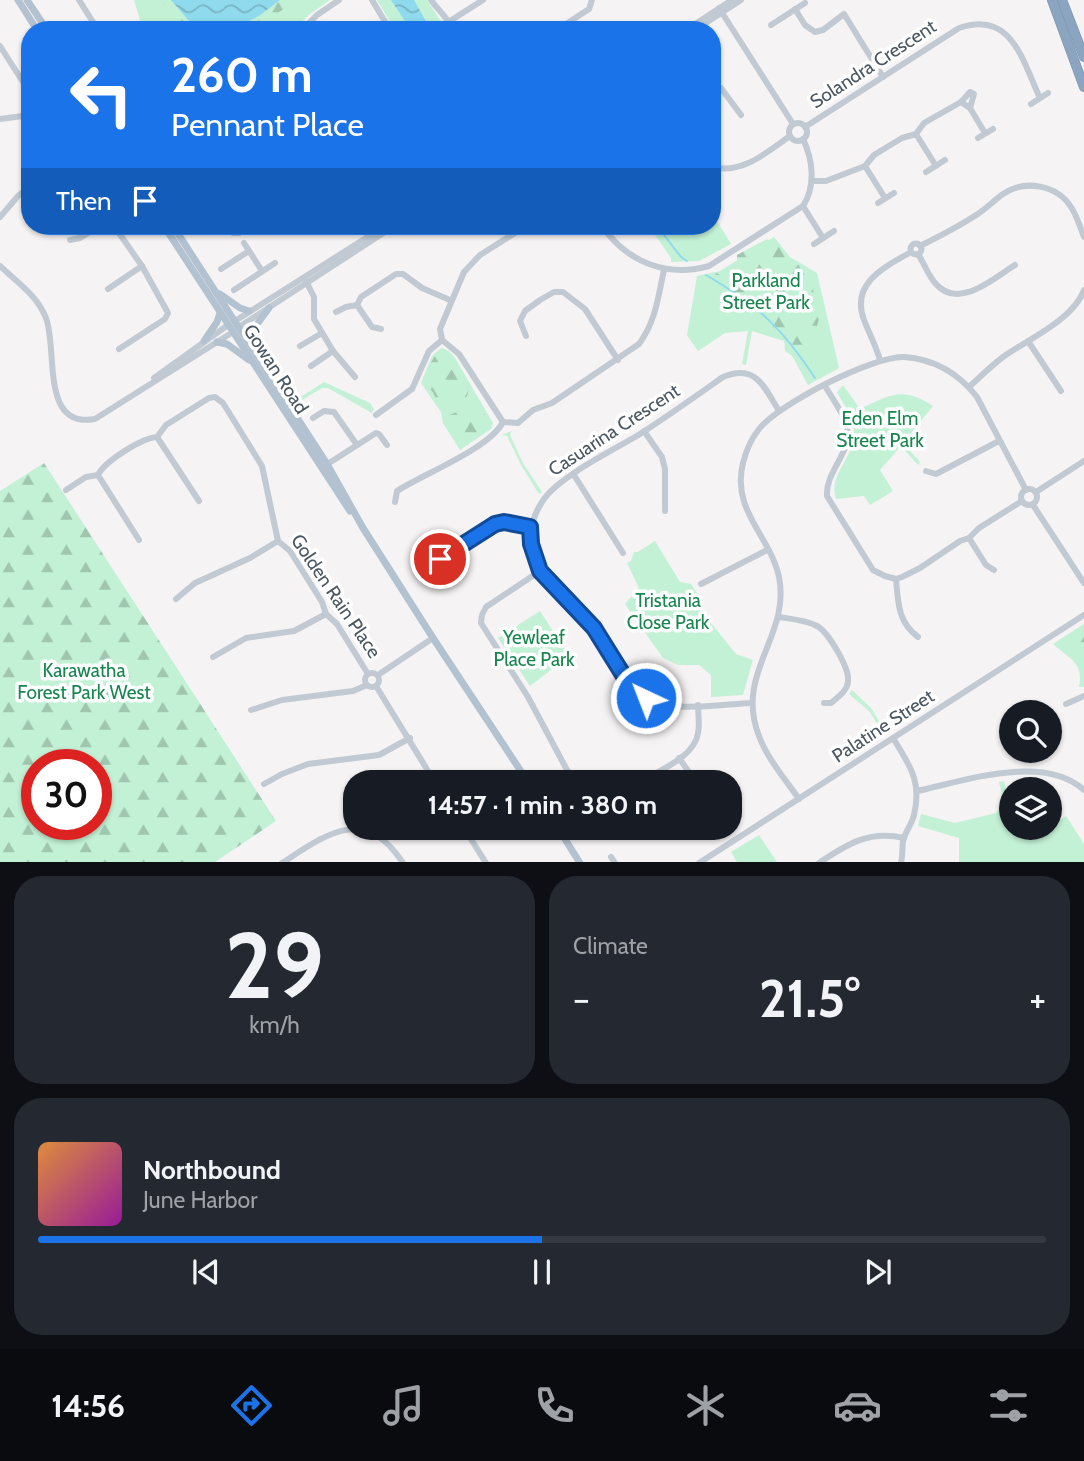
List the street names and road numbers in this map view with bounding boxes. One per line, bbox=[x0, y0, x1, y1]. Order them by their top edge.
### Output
street label: Solandra Crescent bbox=[806, 14, 941, 113]
street label: Gowan Road bbox=[239, 320, 313, 418]
street label: Casuarina Crescent bbox=[544, 379, 684, 481]
street label: Golden Rain Place bbox=[286, 530, 386, 663]
street label: Palatine Street bbox=[828, 684, 939, 768]

